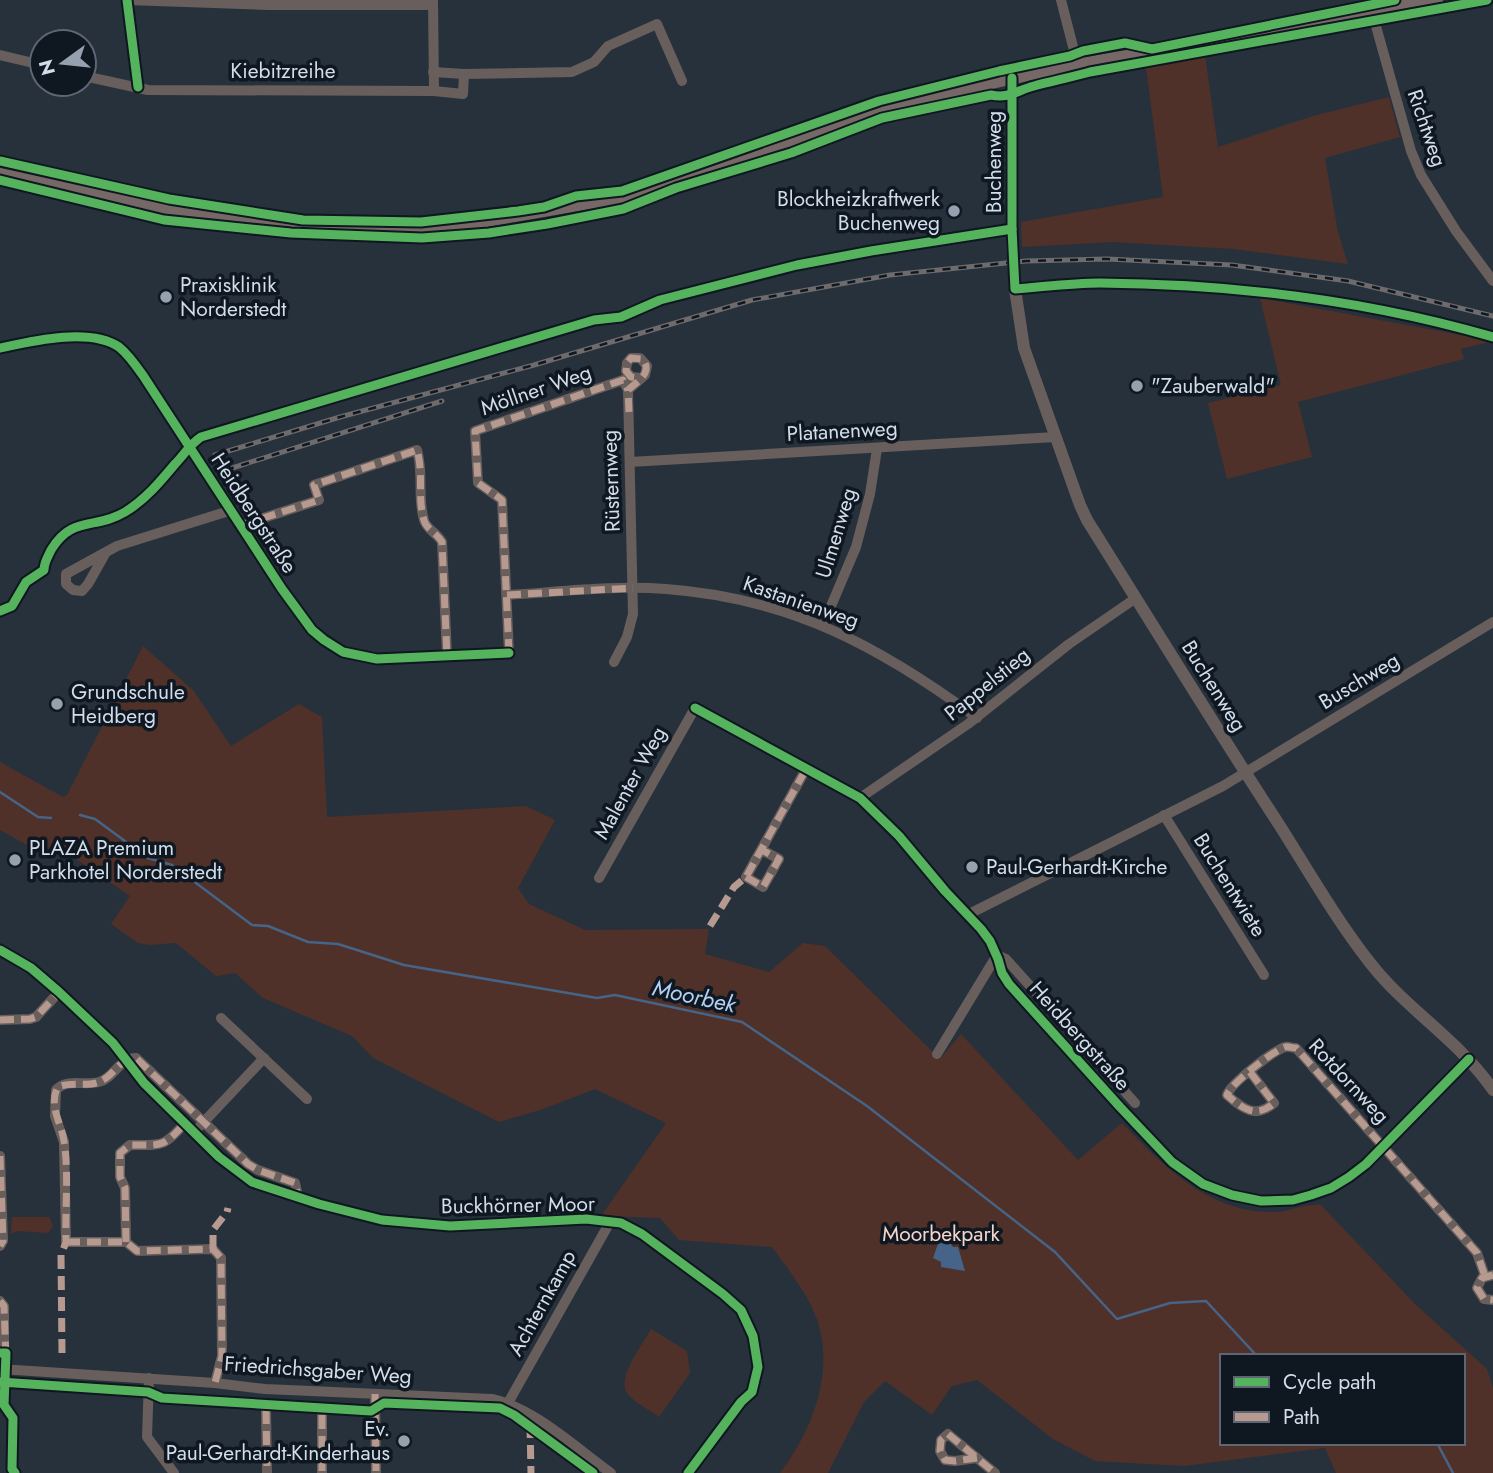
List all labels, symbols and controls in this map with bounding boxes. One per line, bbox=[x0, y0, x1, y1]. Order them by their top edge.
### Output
north arrow bbox=[28, 28, 98, 98]
text: N bbox=[32, 56, 62, 78]
street label: Kiebitzreihe bbox=[230, 56, 336, 86]
street label: Richtweg bbox=[1400, 85, 1454, 171]
street label: Buchenweg bbox=[979, 111, 1009, 213]
place label: Blockheizkraftwerk Buchenweg bbox=[777, 184, 941, 238]
marker: Blockheizkraftwerk Buchenweg bbox=[946, 203, 962, 219]
place label: Praxisklinik Norderstedt bbox=[180, 270, 286, 324]
marker: Praxisklinik Norderstedt bbox=[158, 289, 174, 305]
street label: Möllner Weg bbox=[477, 357, 595, 423]
place label: "Zauberwald" bbox=[1151, 371, 1275, 401]
marker: "Zauberwald" bbox=[1129, 378, 1145, 394]
street label: Platanenweg bbox=[786, 413, 898, 449]
street label: Rüsternweg bbox=[594, 430, 628, 532]
street label: Heidbergstraße bbox=[204, 447, 304, 579]
street label: Ulmenweg bbox=[808, 484, 864, 582]
street label: Kastanienweg bbox=[739, 568, 863, 636]
street label: Buchenweg bbox=[1174, 635, 1254, 737]
street label: Pappelstieg bbox=[938, 640, 1036, 728]
street label: Buschweg bbox=[1313, 645, 1405, 717]
place label: Grundschule Heidberg bbox=[71, 677, 185, 731]
marker: Grundschule Heidberg bbox=[49, 696, 65, 712]
street label: Malenter Weg bbox=[587, 721, 673, 845]
street label: Buchentwiete bbox=[1186, 827, 1274, 943]
place label: PLAZA Premium Parkhotel Norderstedt bbox=[29, 833, 222, 887]
marker: PLAZA Premium Parkhotel Norderstedt bbox=[7, 852, 23, 868]
place label: Paul-Gerhardt-Kirche bbox=[986, 852, 1168, 882]
marker: Paul-Gerhardt-Kirche bbox=[964, 859, 980, 875]
water label: Moorbek bbox=[649, 971, 740, 1022]
street label: Heidbergstraße bbox=[1023, 975, 1138, 1098]
street label: Rotdornweg bbox=[1302, 1032, 1396, 1130]
street label: Buckhörner Moor bbox=[441, 1189, 596, 1221]
park label: Moorbekpark bbox=[882, 1219, 1001, 1249]
street label: Achternkamp bbox=[501, 1245, 583, 1361]
street label: Friedrichsgaber Weg bbox=[223, 1348, 413, 1392]
legend bbox=[1220, 1354, 1465, 1445]
text: Cycle path bbox=[1283, 1367, 1376, 1397]
text: Path bbox=[1283, 1402, 1320, 1432]
place label: Ev. Paul-Gerhardt-Kinderhaus bbox=[166, 1414, 390, 1468]
marker: Ev. Paul-Gerhardt-Kinderhaus bbox=[396, 1433, 412, 1449]

